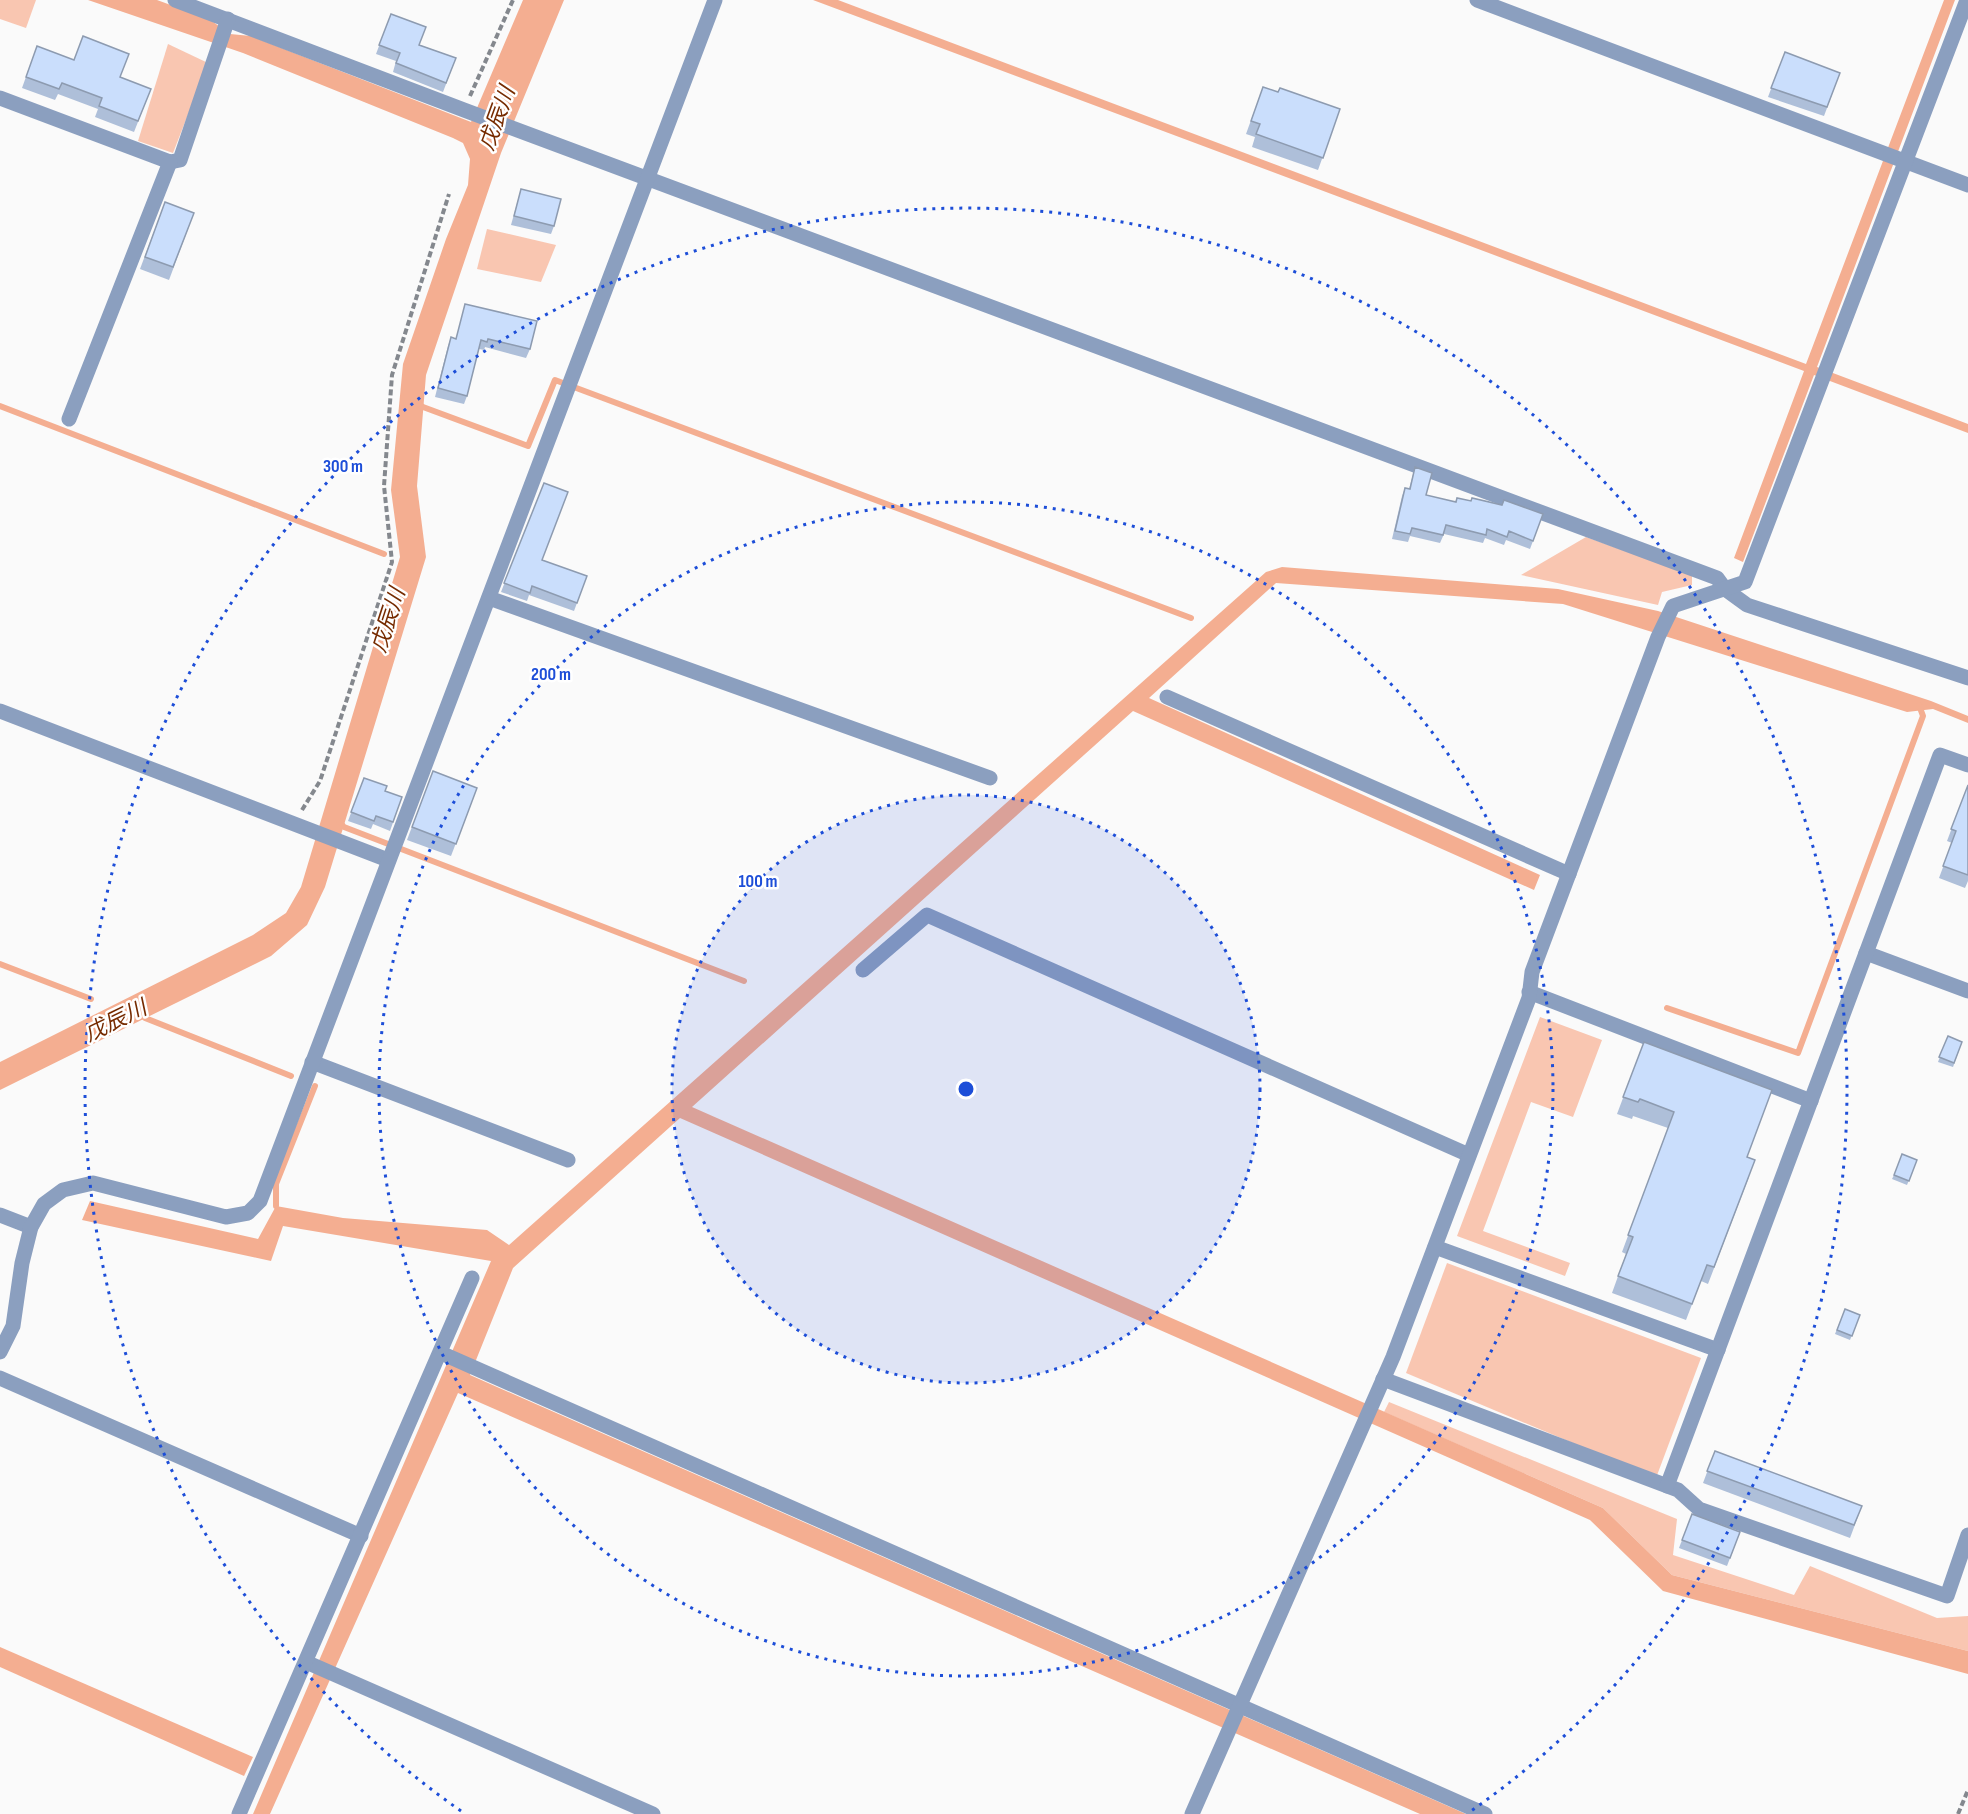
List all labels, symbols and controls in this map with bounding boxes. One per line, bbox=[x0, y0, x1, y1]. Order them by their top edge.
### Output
water label: 戊辰川 bbox=[473, 81, 522, 154]
text: 300 m bbox=[323, 456, 363, 477]
water label: 戊辰川 bbox=[365, 583, 412, 656]
text: 200 m bbox=[531, 664, 571, 685]
text: 100 m bbox=[739, 871, 778, 892]
water label: 戊辰川 bbox=[80, 994, 153, 1048]
centre of rings bbox=[956, 1079, 976, 1099]

